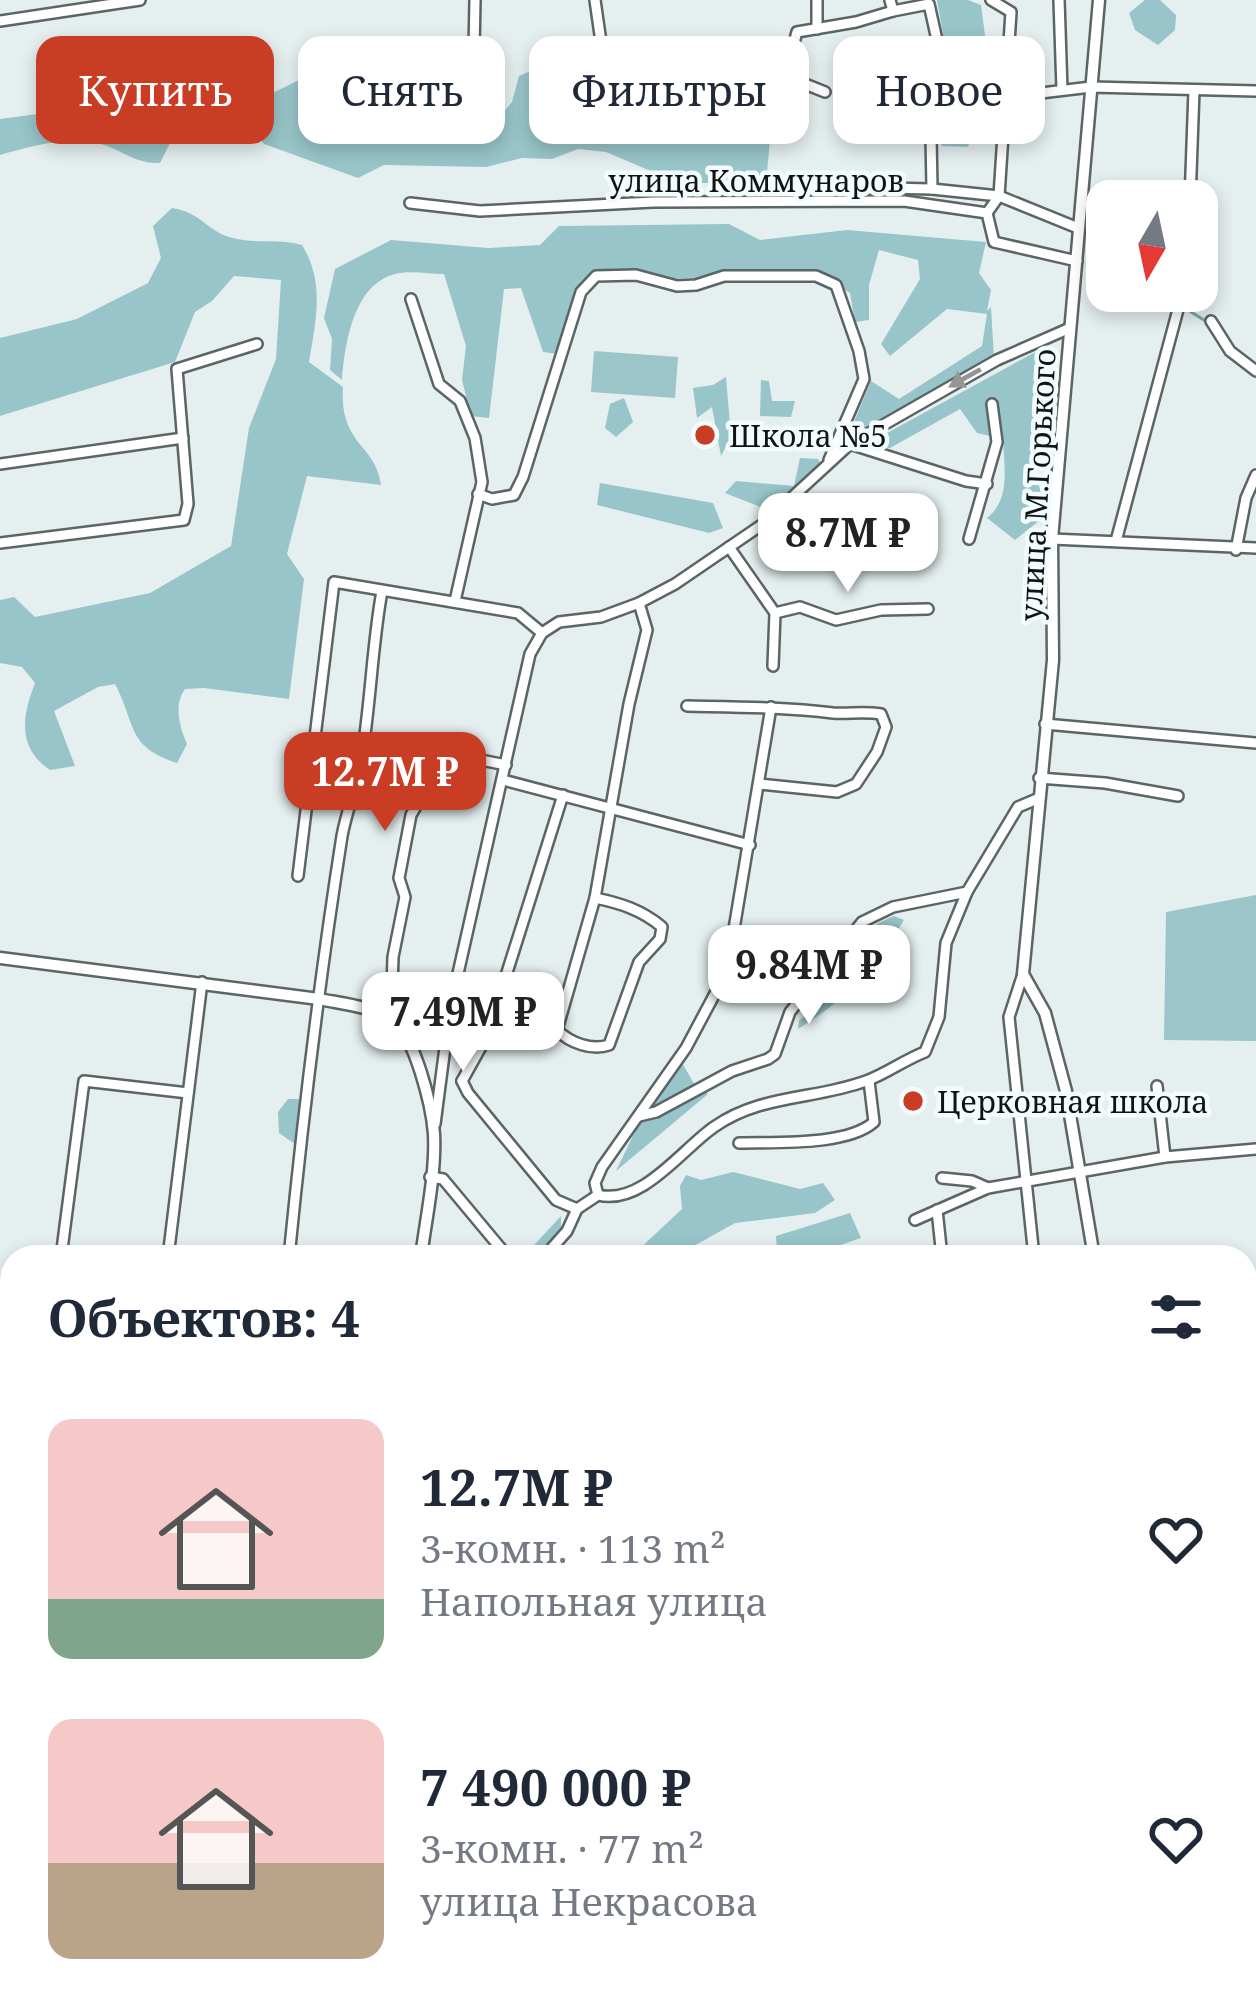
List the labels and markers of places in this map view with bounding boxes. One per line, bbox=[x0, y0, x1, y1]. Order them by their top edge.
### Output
place label: Школа №5 bbox=[729, 415, 887, 456]
marker: Школа №5 bbox=[692, 422, 718, 448]
pin: 8.7M ₽ bbox=[750, 493, 946, 595]
pin: 12.7M ₽ bbox=[274, 732, 496, 834]
pin: 9.84M ₽ bbox=[698, 925, 920, 1027]
pin: 7.49M ₽ bbox=[352, 972, 574, 1074]
place label: Церковная школа bbox=[937, 1081, 1208, 1122]
marker: Церковная школа bbox=[900, 1088, 926, 1114]

